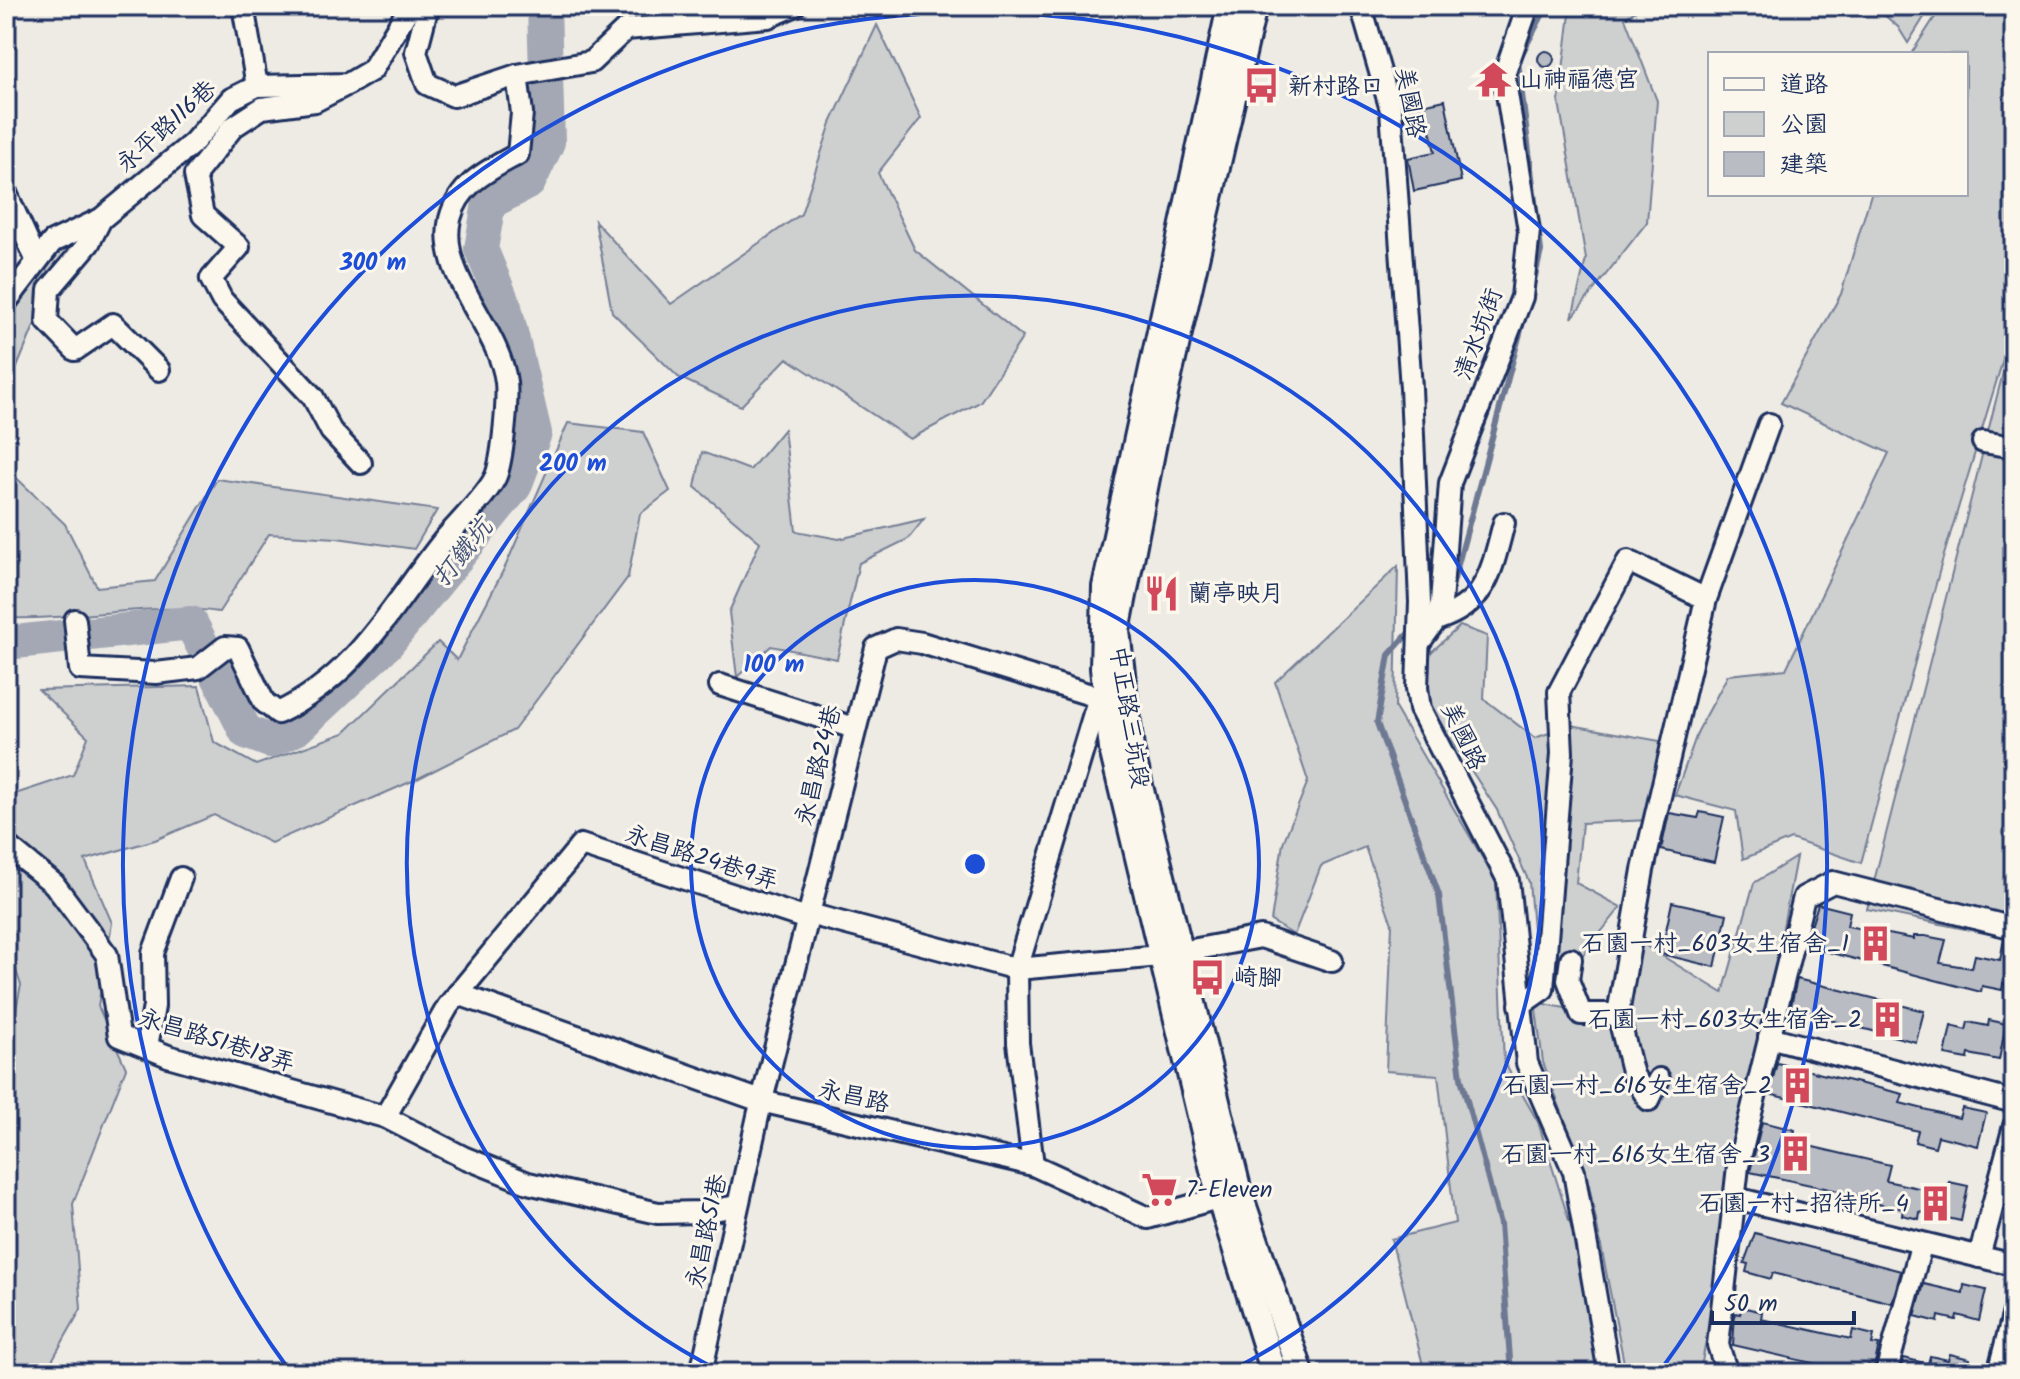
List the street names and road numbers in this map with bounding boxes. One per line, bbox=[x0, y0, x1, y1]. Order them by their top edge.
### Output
street label: 美國路 bbox=[1384, 63, 1435, 141]
street label: 永平路116巷 bbox=[108, 71, 226, 183]
street label: 清水坑街 bbox=[1445, 283, 1514, 386]
street label: 中正路三坑段 bbox=[1098, 643, 1159, 791]
street label: 美國路 bbox=[1430, 696, 1496, 778]
street label: 永昌路24巷 bbox=[786, 701, 853, 830]
street label: 永昌路24巷9弄 bbox=[620, 815, 783, 902]
street label: 永昌路51巷18弄 bbox=[133, 999, 300, 1084]
street label: 永昌路 bbox=[814, 1070, 893, 1125]
street label: 永昌路51巷 bbox=[676, 1170, 739, 1292]

